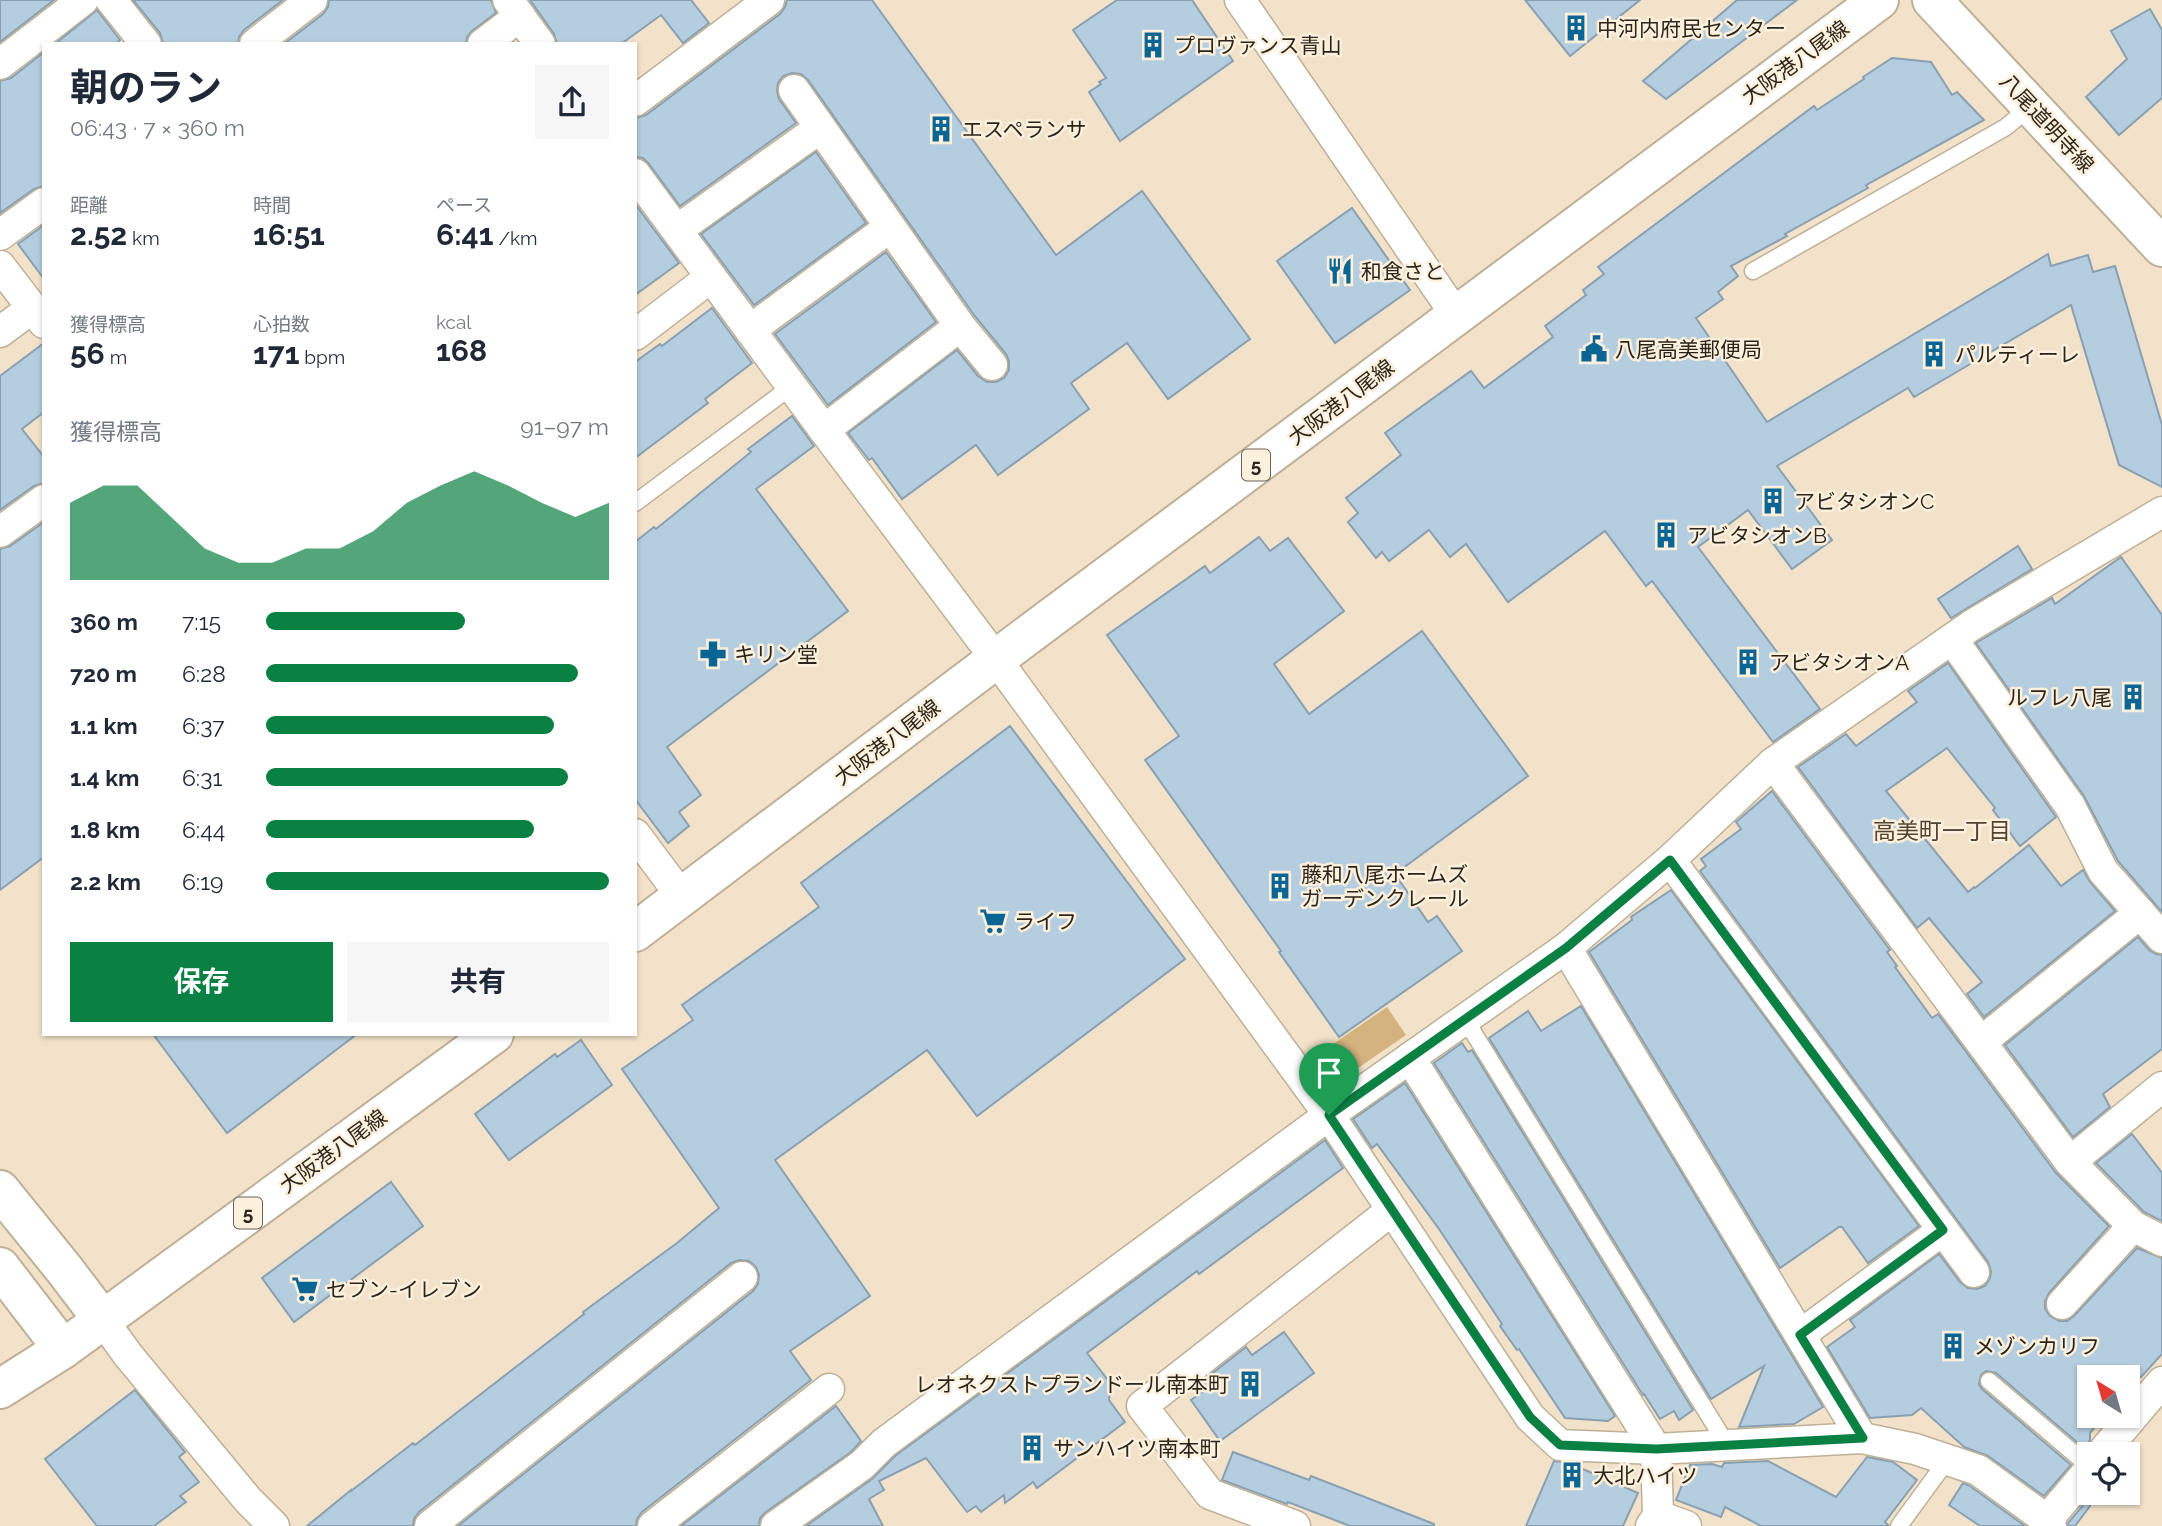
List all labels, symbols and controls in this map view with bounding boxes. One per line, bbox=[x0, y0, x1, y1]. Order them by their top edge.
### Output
building icon: 中河内府民センター bbox=[1561, 13, 1591, 43]
street label: 大阪港八尾線 bbox=[1737, 15, 1853, 109]
place label: 中河内府民センター bbox=[1597, 16, 1786, 41]
building icon: プロヴァンス青山 bbox=[1138, 30, 1168, 60]
place label: プロヴァンス青山 bbox=[1174, 33, 1342, 58]
text: 朝のラン bbox=[70, 65, 222, 110]
button: share bbox=[535, 65, 609, 139]
street label: 八尾道明寺線 bbox=[1995, 68, 2099, 178]
text: 06:43 · 7 × 360 m bbox=[70, 114, 245, 141]
building icon: エスペランサ bbox=[926, 114, 956, 144]
place label: エスペランサ bbox=[962, 117, 1087, 142]
text: 距離 bbox=[70, 194, 108, 216]
text: 時間 bbox=[253, 194, 291, 216]
text: ペース bbox=[436, 194, 492, 216]
text: 2.52 bbox=[70, 217, 127, 252]
text: 16:51 bbox=[253, 217, 325, 252]
text: 6:41 bbox=[436, 217, 494, 252]
text: km bbox=[127, 227, 160, 249]
text: /km bbox=[494, 227, 537, 249]
restaurant icon: 和食さと bbox=[1325, 256, 1355, 286]
place label: 和食さと bbox=[1361, 259, 1445, 284]
text: kcal bbox=[436, 311, 472, 333]
text: 獲得標高 bbox=[70, 313, 146, 335]
text: 心拍数 bbox=[253, 313, 310, 335]
text: 168 bbox=[436, 333, 487, 368]
public building icon: 八尾高美郵便局 bbox=[1579, 334, 1609, 364]
text: 56 bbox=[70, 336, 105, 371]
text: 171 bbox=[253, 336, 299, 371]
place label: 八尾高美郵便局 bbox=[1615, 337, 1762, 362]
building icon: パルティーレ bbox=[1919, 339, 1949, 369]
place label: パルティーレ bbox=[1955, 342, 2080, 367]
text: m bbox=[105, 346, 127, 368]
text: bpm bbox=[299, 346, 345, 368]
street label: 大阪港八尾線 bbox=[1283, 354, 1399, 450]
text: 91–97 m bbox=[520, 413, 609, 440]
text: 獲得標高 bbox=[70, 418, 162, 445]
road number: 5 bbox=[1242, 450, 1270, 480]
building icon: アビタシオンC bbox=[1758, 486, 1788, 516]
place label: アビタシオンC bbox=[1794, 489, 1934, 514]
building icon: アビタシオンB bbox=[1651, 520, 1681, 550]
place label: アビタシオンB bbox=[1687, 523, 1827, 548]
text: 360 m bbox=[70, 608, 138, 635]
text: 7:15 bbox=[182, 608, 221, 635]
pharmacy icon: キリン堂 bbox=[698, 639, 728, 669]
place label: キリン堂 bbox=[734, 642, 818, 667]
building icon: アビタシオンA bbox=[1733, 647, 1763, 677]
place label: アビタシオンA bbox=[1769, 650, 1909, 675]
text: 720 m bbox=[70, 660, 137, 687]
text: 6:28 bbox=[182, 660, 226, 687]
building icon: ルフレ八尾 bbox=[2118, 682, 2148, 712]
place label: ルフレ八尾 bbox=[2007, 685, 2112, 710]
street label: 大阪港八尾線 bbox=[829, 694, 945, 790]
text: 1.1 km bbox=[70, 712, 138, 739]
text: 6:37 bbox=[182, 712, 225, 739]
text: 1.4 km bbox=[70, 764, 139, 791]
text: 6:31 bbox=[182, 764, 222, 791]
text: 1.8 km bbox=[70, 816, 140, 843]
text: 6:44 bbox=[182, 816, 225, 843]
district label: 高美町一丁目 bbox=[1873, 817, 2011, 844]
place label: 藤和八尾ホームズ ガーデンクレール bbox=[1301, 862, 1469, 911]
text: 2.2 km bbox=[70, 868, 141, 895]
text: 6:19 bbox=[182, 868, 224, 895]
building icon: 藤和八尾ホームズ ガーデンクレール bbox=[1265, 871, 1295, 901]
supermarket icon: ライフ bbox=[978, 906, 1008, 936]
place label: ライフ bbox=[1014, 909, 1077, 934]
button: 保存 bbox=[70, 942, 333, 1022]
button: 共有 bbox=[347, 942, 609, 1022]
pin bbox=[1299, 1043, 1359, 1115]
icon: arrive bbox=[1310, 1054, 1348, 1092]
street label: 大阪港八尾線 bbox=[275, 1104, 391, 1198]
road number: 5 bbox=[234, 1198, 262, 1228]
supermarket icon: セブン-イレブン bbox=[290, 1274, 320, 1304]
place label: セブン-イレブン bbox=[326, 1277, 482, 1302]
building icon: メゾンカリフ bbox=[1938, 1331, 1968, 1361]
place label: メゾンカリフ bbox=[1974, 1334, 2100, 1359]
north arrow bbox=[2077, 1365, 2140, 1428]
map controls bbox=[2077, 1365, 2140, 1505]
building icon: レオネクストプランドール南本町 bbox=[1235, 1369, 1265, 1399]
place label: レオネクストプランドール南本町 bbox=[915, 1372, 1229, 1397]
building icon: サンハイツ南本町 bbox=[1017, 1433, 1047, 1463]
place label: サンハイツ南本町 bbox=[1053, 1436, 1221, 1461]
button: locate bbox=[2077, 1442, 2140, 1505]
building icon: 大北ハイツ bbox=[1557, 1460, 1587, 1490]
place label: 大北ハイツ bbox=[1593, 1463, 1698, 1488]

